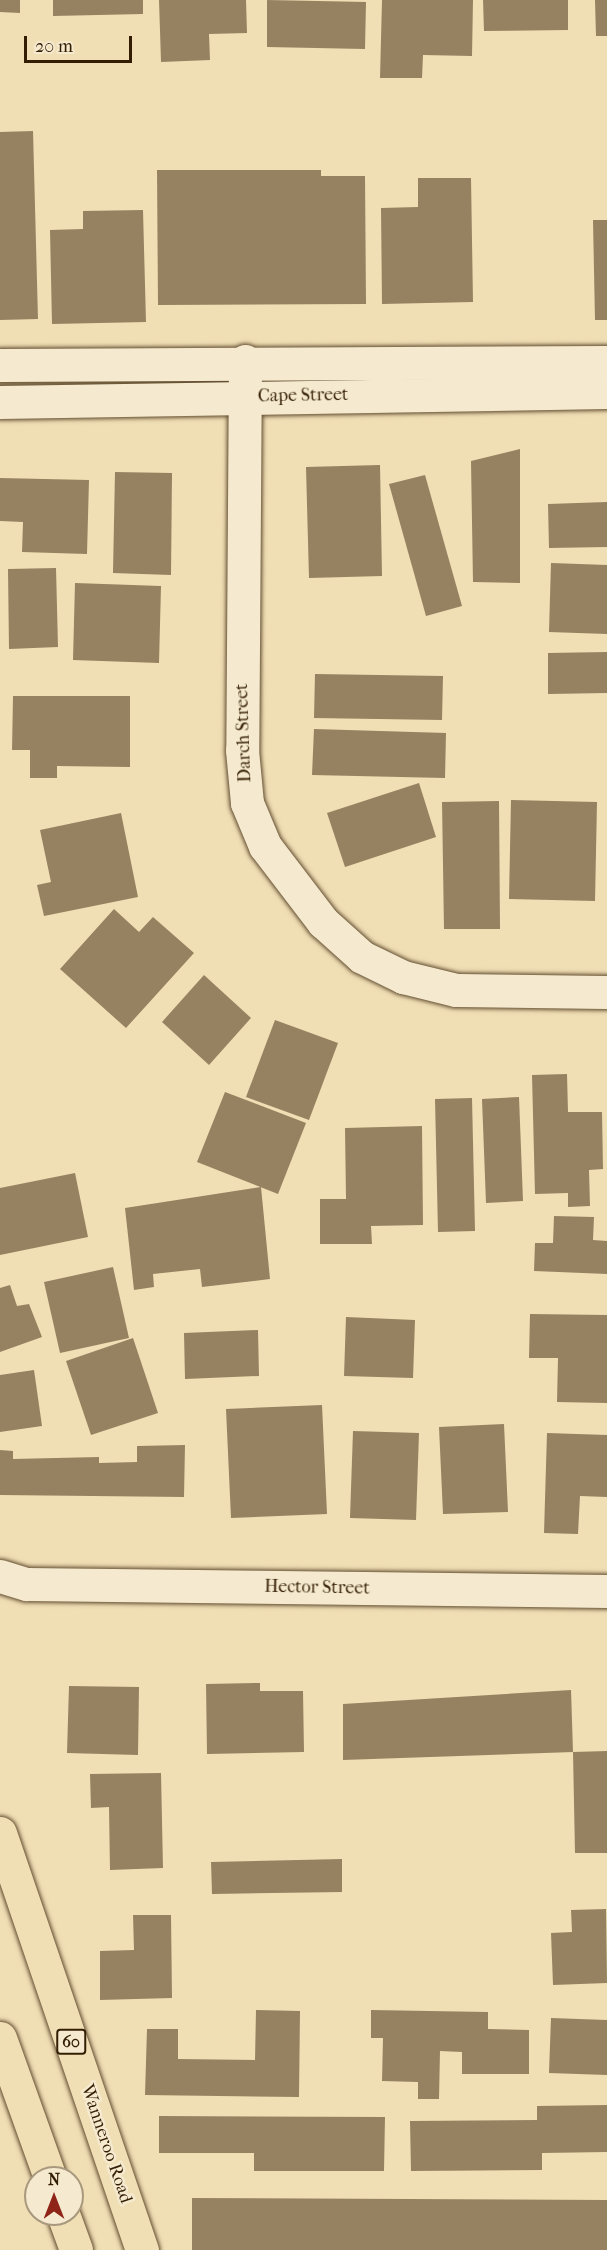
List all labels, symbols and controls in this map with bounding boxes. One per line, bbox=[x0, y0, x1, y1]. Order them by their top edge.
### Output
scale bar bbox=[27, 24, 135, 62]
text: 20 m bbox=[35, 36, 73, 57]
street label: Cape Street bbox=[258, 384, 348, 408]
street label: Darch Street bbox=[231, 683, 257, 783]
street label: Hector Street bbox=[264, 1576, 370, 1600]
road number: 60 bbox=[56, 2029, 86, 2055]
street label: Wanneroo Road bbox=[76, 2082, 136, 2206]
north arrow bbox=[24, 2166, 84, 2226]
text: N bbox=[48, 2170, 60, 2189]

